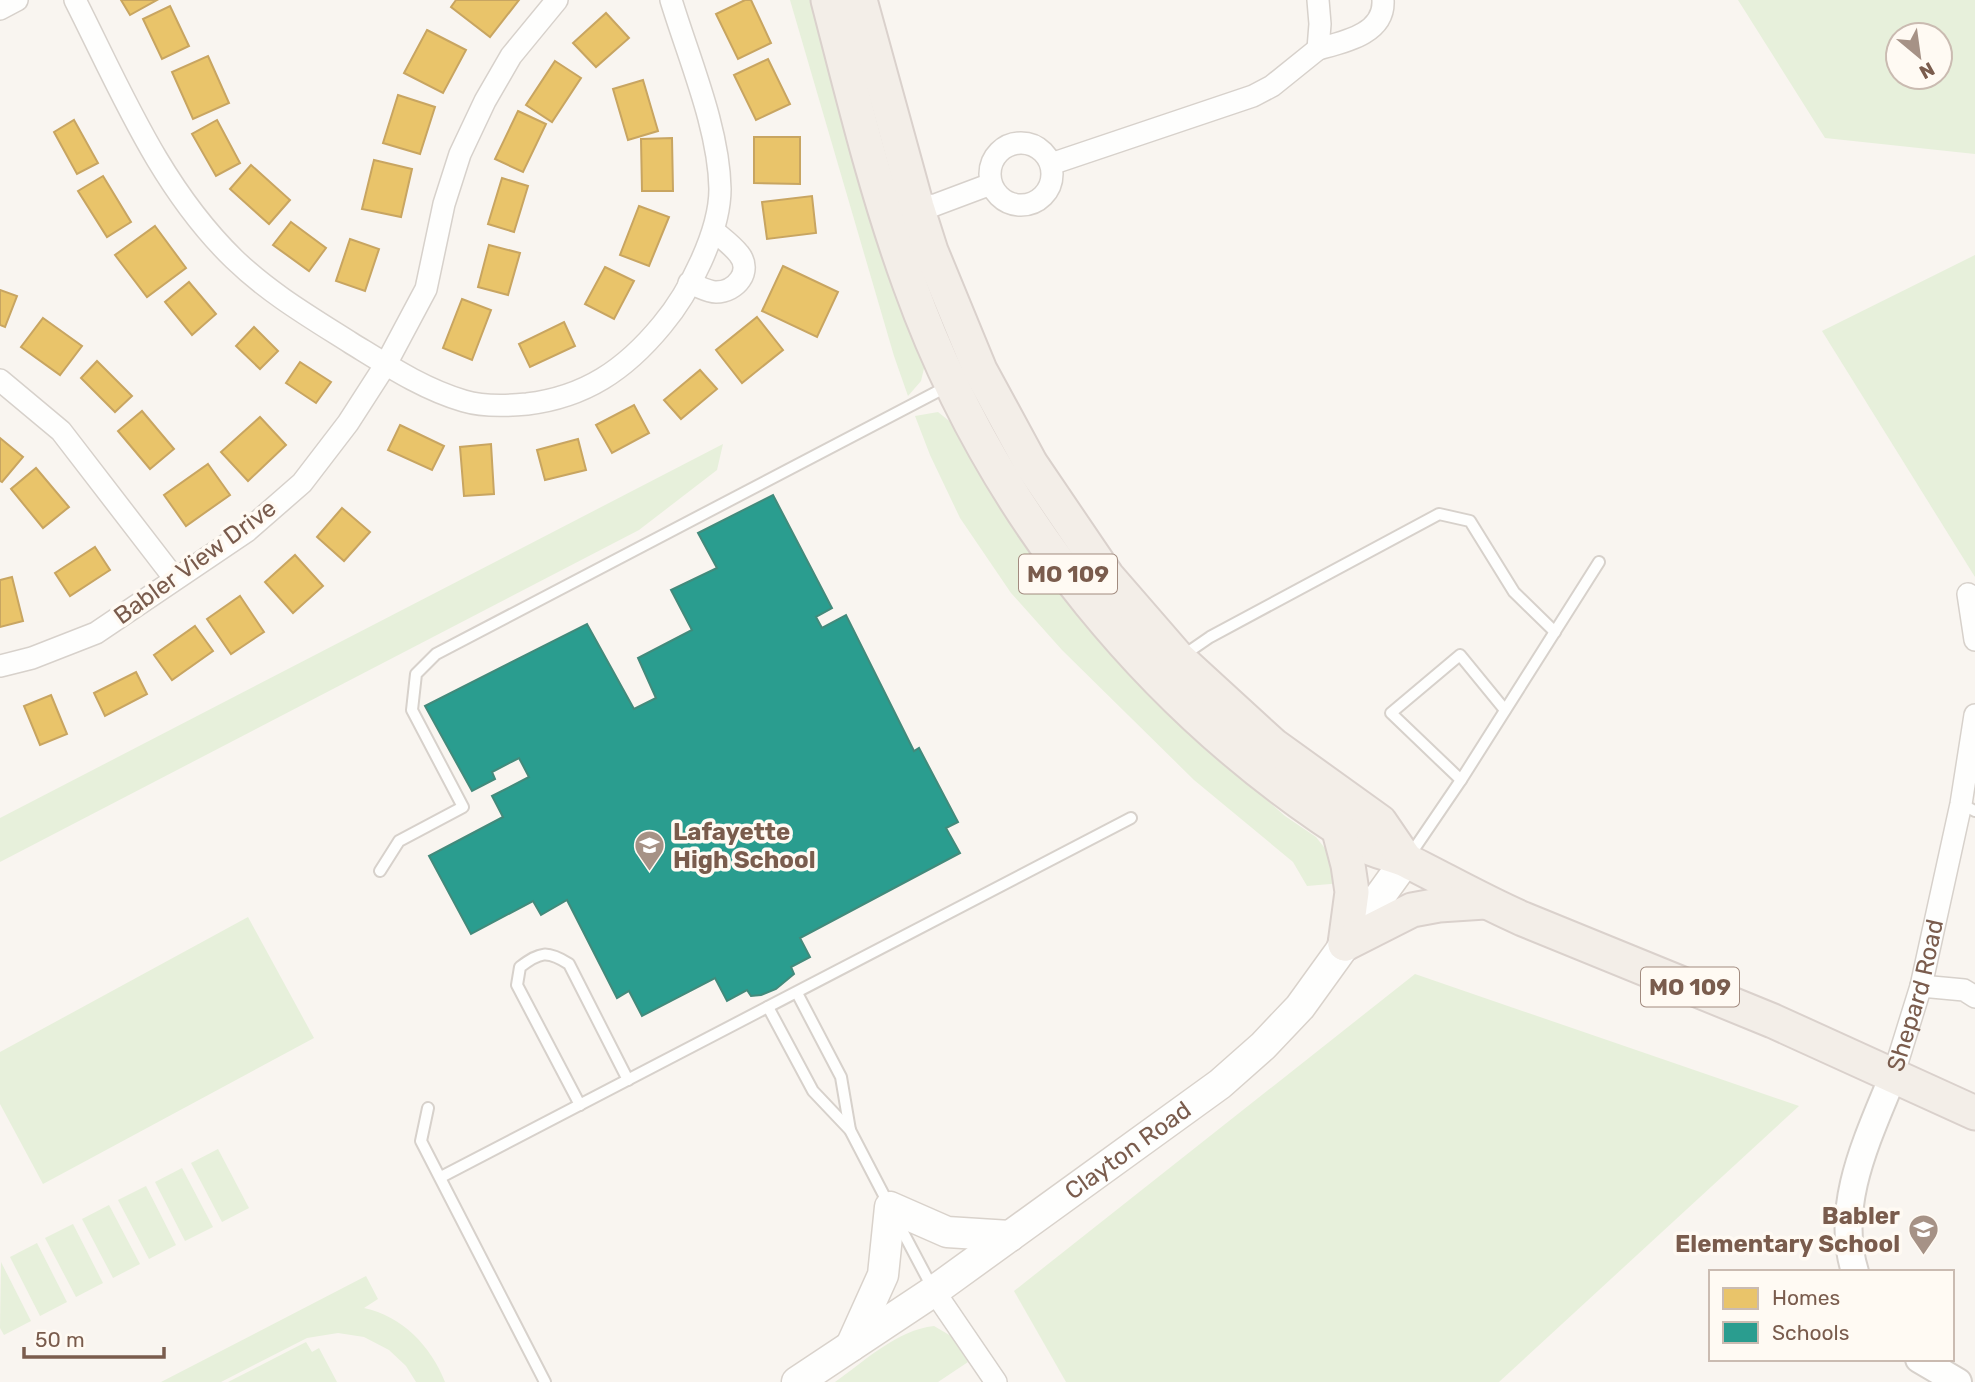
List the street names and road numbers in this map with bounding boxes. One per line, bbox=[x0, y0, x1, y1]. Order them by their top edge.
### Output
street label: Babler View Drive bbox=[108, 494, 282, 630]
road number: MO 109 bbox=[1019, 554, 1117, 594]
street label: Shepard Road bbox=[1881, 917, 1949, 1075]
road number: MO 109 bbox=[1641, 968, 1739, 1006]
street label: Clayton Road bbox=[1060, 1096, 1196, 1205]

